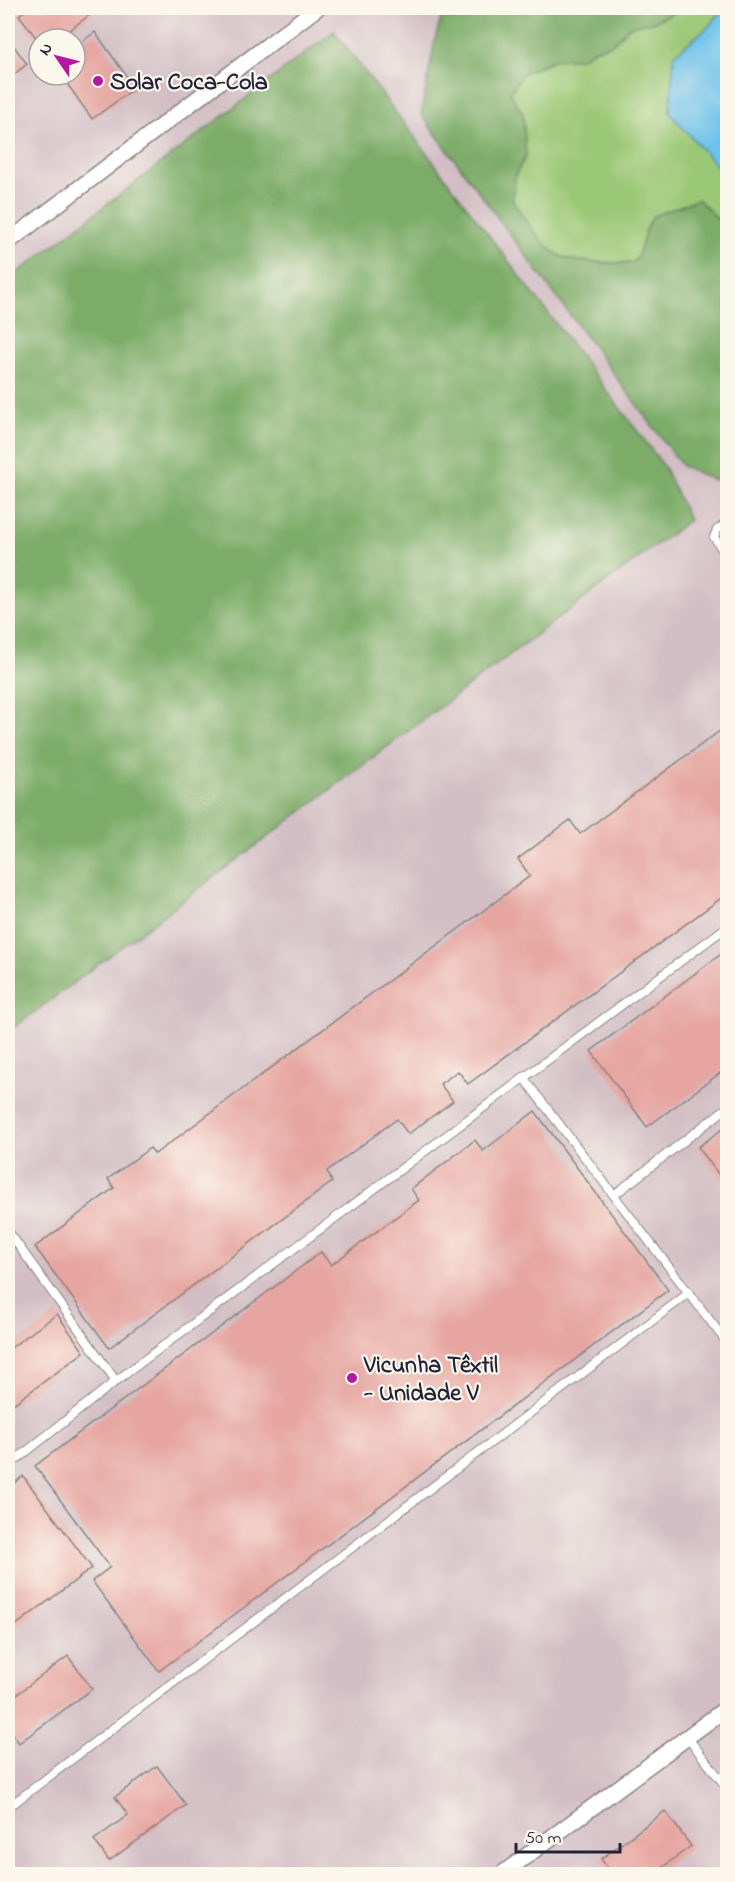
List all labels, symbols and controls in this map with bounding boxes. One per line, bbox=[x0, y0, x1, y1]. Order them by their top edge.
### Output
north arrow bbox=[27, 27, 87, 87]
text: N bbox=[33, 38, 59, 61]
place label: Solar Coca-Cola bbox=[110, 66, 268, 101]
marker: Solar Coca-Cola bbox=[91, 74, 105, 88]
place label: Vicunha Têxtil - Unidade V bbox=[363, 1349, 498, 1412]
marker: Vicunha Têxtil - Unidade V bbox=[345, 1371, 359, 1385]
scale bar bbox=[516, 1816, 620, 1854]
text: 50 m bbox=[525, 1826, 562, 1852]

